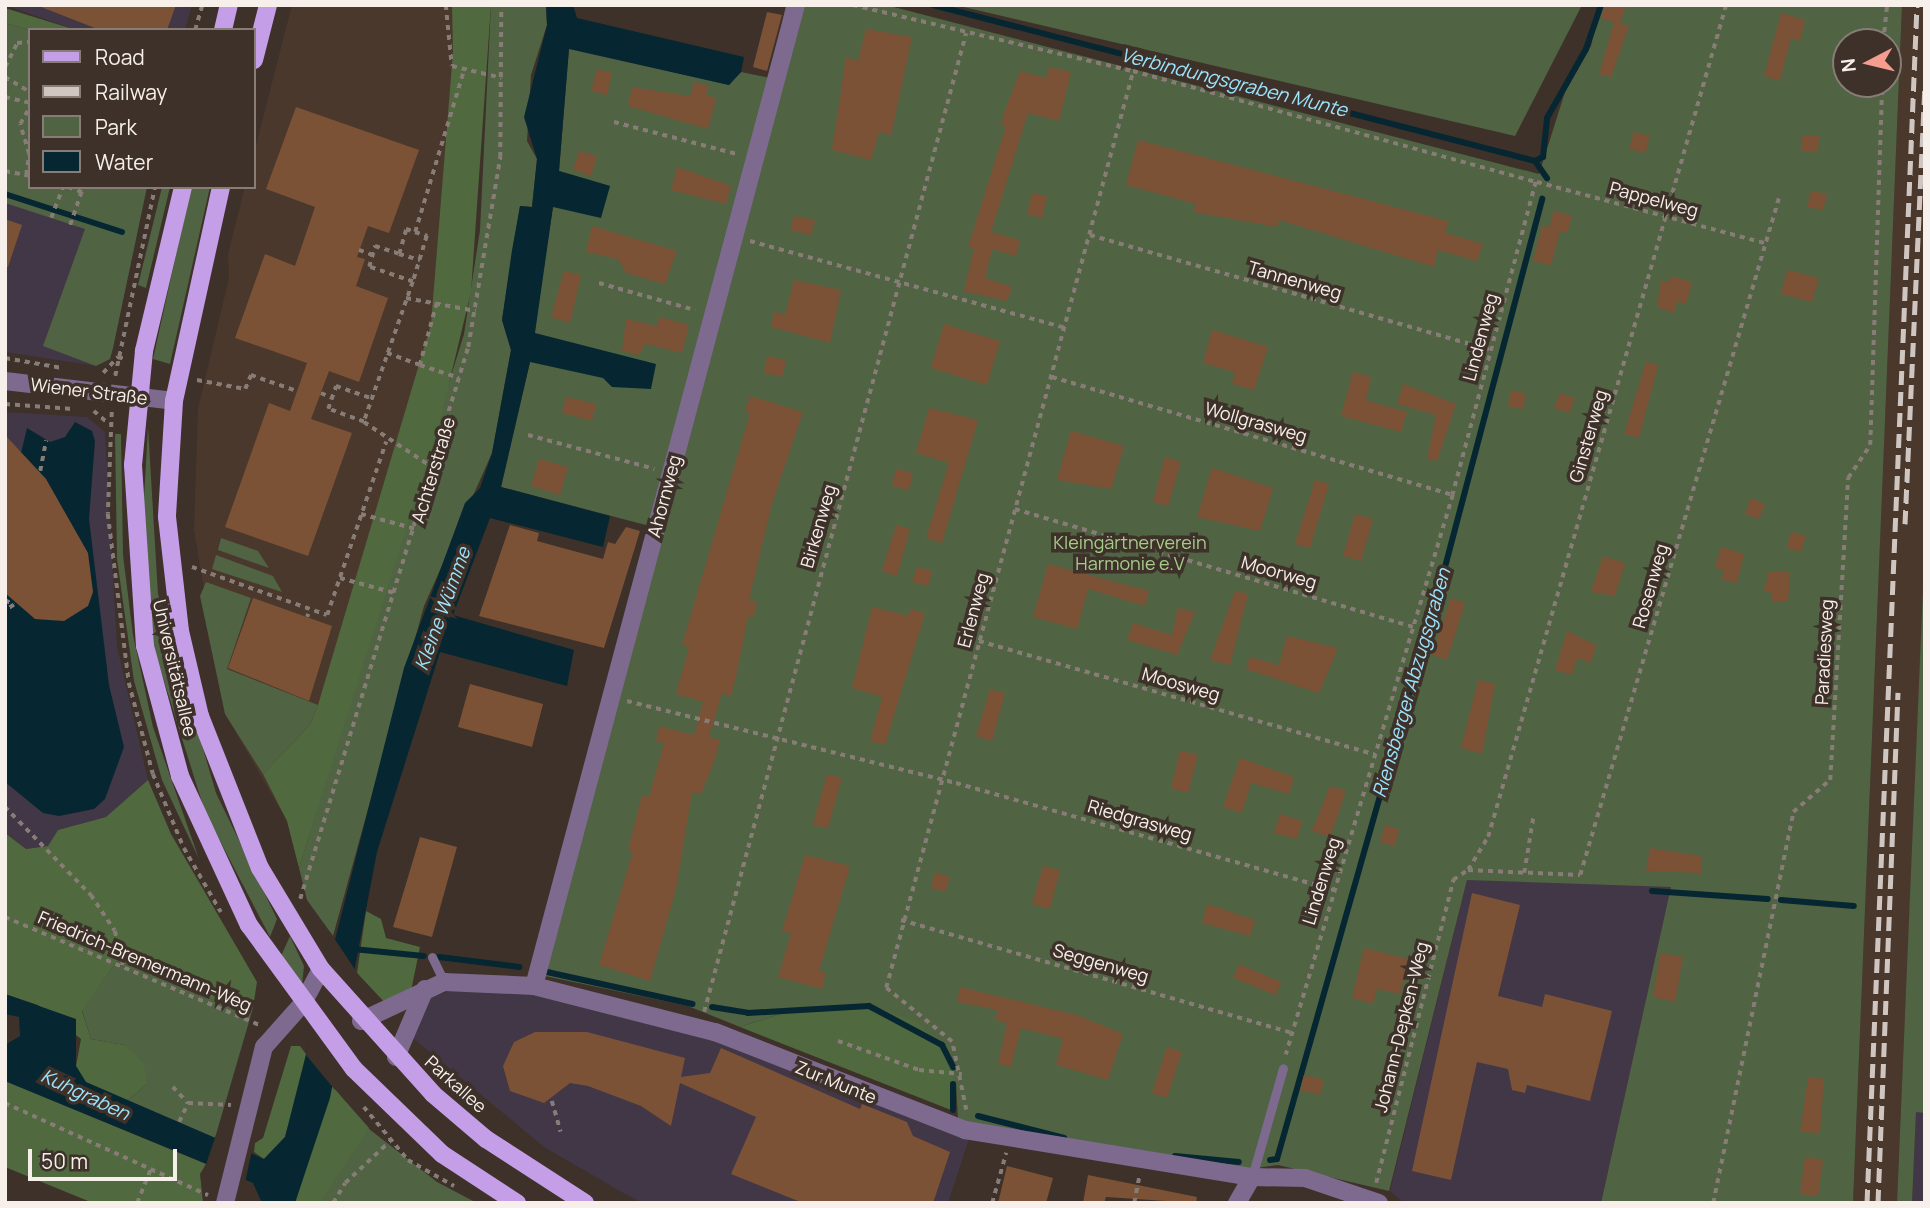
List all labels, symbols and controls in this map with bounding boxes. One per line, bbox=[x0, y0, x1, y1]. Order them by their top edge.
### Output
legend bbox=[28, 28, 256, 189]
north arrow bbox=[1832, 28, 1902, 98]
text: Road bbox=[95, 43, 145, 71]
water label: Verbindungsgraben Munte bbox=[1118, 44, 1350, 122]
text: N bbox=[1834, 57, 1862, 74]
text: Railway bbox=[95, 78, 167, 106]
text: Park bbox=[95, 113, 137, 141]
text: Water bbox=[95, 148, 153, 176]
street label: Pappelweg bbox=[1607, 177, 1701, 221]
street label: Tannenweg bbox=[1246, 256, 1344, 304]
street label: Lindenweg bbox=[1458, 291, 1502, 383]
street label: Wiener Straße bbox=[29, 373, 149, 409]
street label: Ginsterweg bbox=[1564, 387, 1612, 485]
street label: Wollgrasweg bbox=[1202, 397, 1310, 447]
street label: Achterstraße bbox=[407, 414, 459, 526]
street label: Ahornweg bbox=[643, 452, 685, 540]
street label: Birkenweg bbox=[796, 482, 840, 570]
park label: Kleingärtnerverein Harmonie e.V bbox=[1053, 532, 1207, 574]
street label: Rosenweg bbox=[1628, 541, 1672, 631]
water label: Kleine Wümme bbox=[410, 544, 476, 674]
street label: Moorweg bbox=[1239, 551, 1319, 593]
water label: Riensberger Abzugsgraben bbox=[1368, 566, 1456, 800]
street label: Erlenweg bbox=[953, 570, 993, 650]
street label: Universitätsallee bbox=[149, 597, 201, 739]
street label: Paradiesweg bbox=[1810, 599, 1838, 705]
street label: Moosweg bbox=[1140, 663, 1222, 705]
street label: Riedgrasweg bbox=[1085, 795, 1195, 845]
street label: Lindenweg bbox=[1297, 835, 1345, 927]
street label: Friedrich-Bremermann-Weg bbox=[35, 906, 255, 1016]
street label: Seggenweg bbox=[1051, 939, 1151, 987]
street label: Johann-Depken-Weg bbox=[1369, 939, 1433, 1115]
street label: Parkallee bbox=[421, 1051, 491, 1117]
street label: Zur Munte bbox=[792, 1056, 880, 1108]
water label: Kuhgraben bbox=[37, 1065, 133, 1125]
scale bar bbox=[32, 1134, 180, 1178]
text: 50 m bbox=[41, 1147, 88, 1175]

